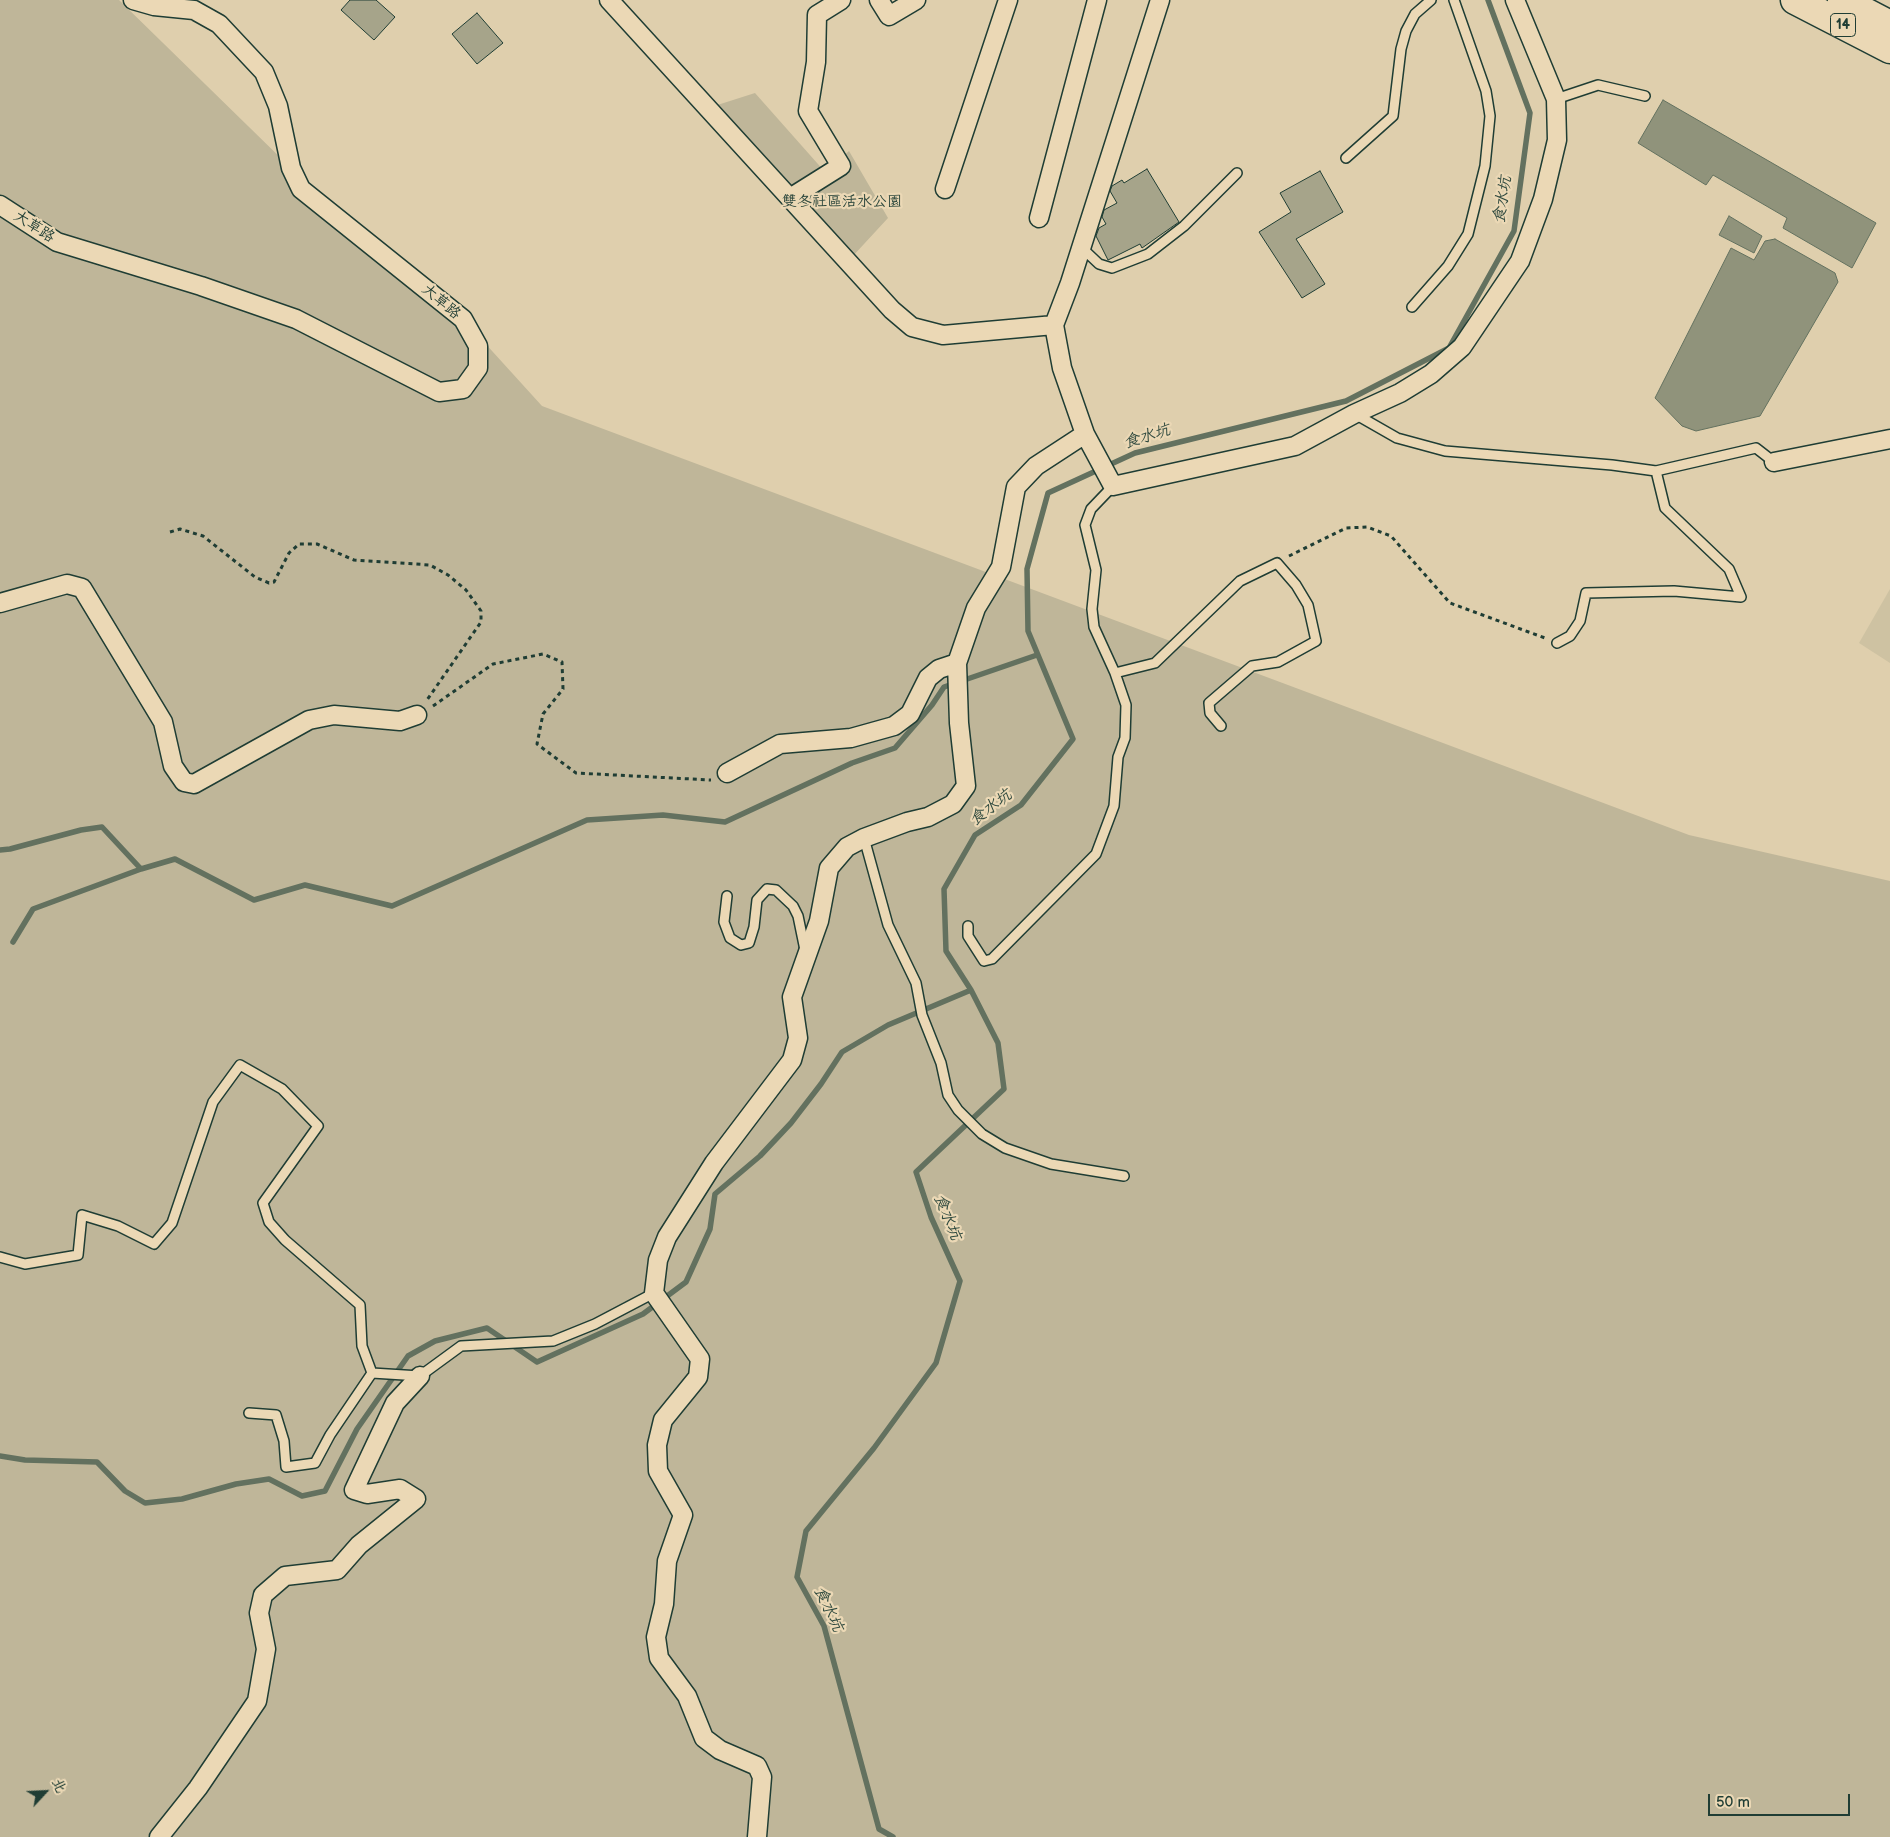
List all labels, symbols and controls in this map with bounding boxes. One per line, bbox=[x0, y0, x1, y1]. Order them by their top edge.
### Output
road number: 14 bbox=[1830, 14, 1856, 36]
water label: 食水坑 bbox=[1490, 175, 1516, 225]
park label: 雙冬社區活水公園 bbox=[782, 193, 902, 211]
street label: 大草路 bbox=[10, 207, 58, 247]
street label: 大草路 bbox=[418, 281, 464, 323]
water label: 食水坑 bbox=[1121, 421, 1173, 453]
water label: 食水坑 bbox=[966, 786, 1016, 830]
water label: 食水坑 bbox=[929, 1191, 965, 1243]
water label: 食水坑 bbox=[809, 1583, 847, 1635]
north arrow bbox=[20, 1767, 70, 1817]
text: 北 bbox=[48, 1776, 70, 1795]
scale bar bbox=[1710, 1784, 1852, 1816]
text: 50 m bbox=[1716, 1793, 1750, 1812]

